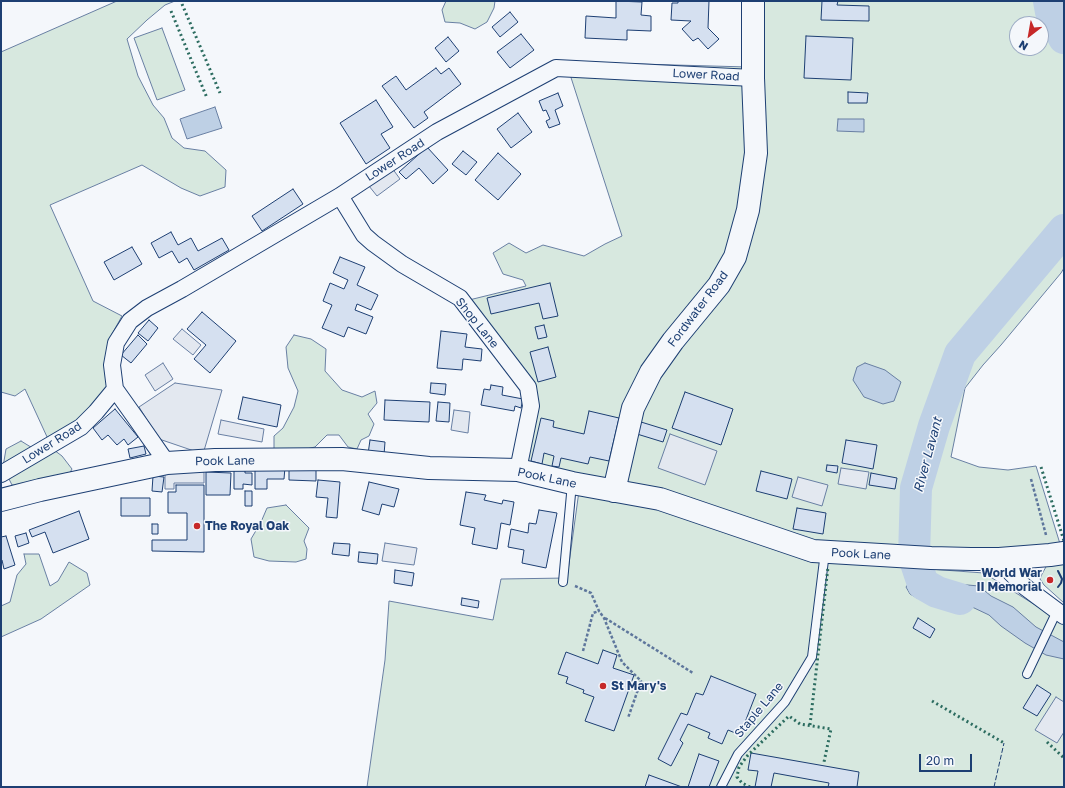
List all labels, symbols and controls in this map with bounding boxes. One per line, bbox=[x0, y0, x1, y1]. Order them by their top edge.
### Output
north arrow bbox=[1009, 16, 1049, 56]
text: N bbox=[1016, 38, 1030, 54]
street label: Lower Road bbox=[672, 66, 740, 84]
street label: Lower Road bbox=[363, 136, 427, 184]
street label: Fordwater Road bbox=[665, 268, 731, 350]
street label: Shop Lane bbox=[452, 295, 502, 351]
water label: River Lavant bbox=[910, 416, 946, 494]
street label: Lower Road bbox=[20, 419, 84, 467]
street label: Pook Lane bbox=[195, 453, 255, 469]
street label: Pook Lane bbox=[516, 465, 578, 491]
place label: The Royal Oak bbox=[205, 519, 289, 533]
marker: The Royal Oak bbox=[192, 521, 202, 531]
street label: Pook Lane bbox=[831, 545, 891, 563]
place label: World War II Memorial bbox=[976, 566, 1042, 594]
marker: World War II Memorial bbox=[1045, 575, 1055, 585]
place label: St Mary's bbox=[611, 679, 667, 693]
street label: Staple Lane bbox=[732, 679, 786, 741]
marker: St Mary's bbox=[598, 681, 608, 691]
scale bar bbox=[921, 746, 974, 772]
text: 20 m bbox=[926, 753, 954, 768]

